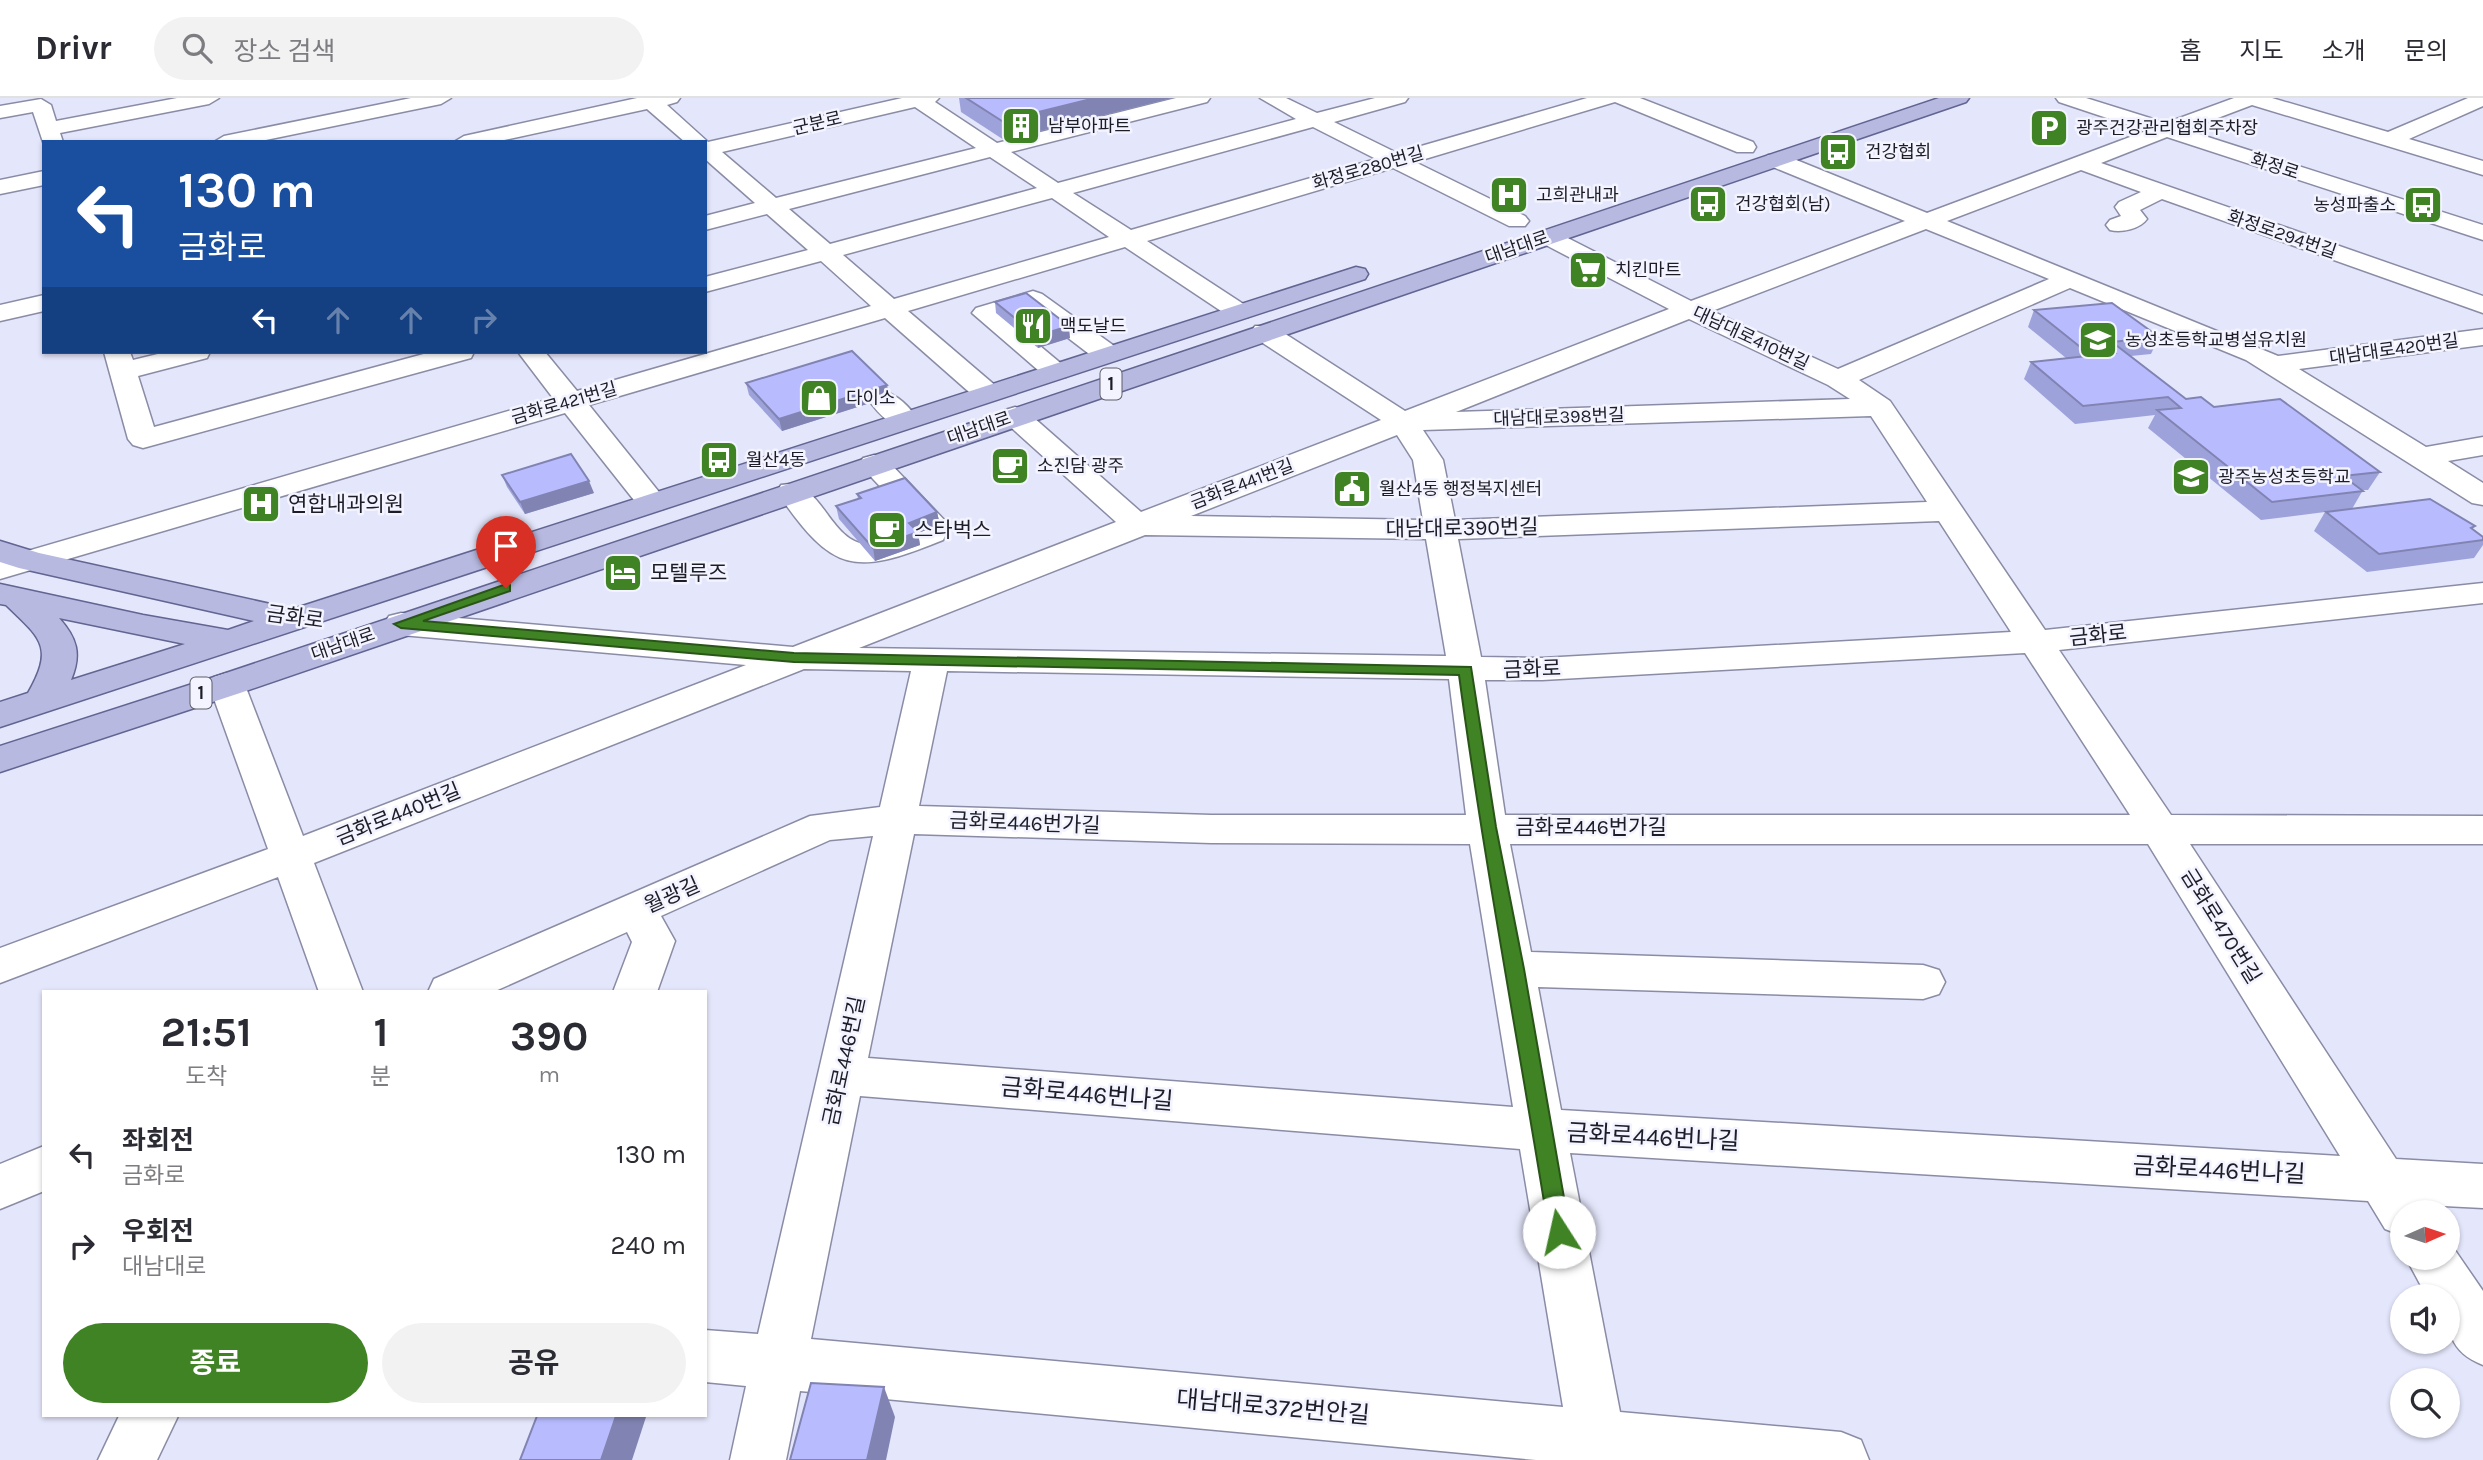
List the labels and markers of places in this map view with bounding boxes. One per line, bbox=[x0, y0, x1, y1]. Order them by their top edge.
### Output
building icon: 남부아파트 bbox=[1000, 105, 1042, 147]
parking icon: 광주건강관리협회주차장 bbox=[2028, 107, 2070, 149]
place label: 남부아파트 bbox=[1048, 115, 1131, 137]
place label: 광주건강관리협회주차장 bbox=[2076, 117, 2258, 139]
bus stop icon: 건강협회 bbox=[1817, 131, 1859, 173]
place label: 건강협회 bbox=[1865, 141, 1931, 163]
hospital icon: 고희관내과 bbox=[1488, 174, 1530, 216]
bus stop icon: 건강협회(남) bbox=[1687, 183, 1729, 225]
place label: 고희관내과 bbox=[1536, 184, 1619, 206]
bus stop icon: 농성파출소 bbox=[2402, 184, 2444, 226]
place label: 건강협회(남) bbox=[1735, 193, 1831, 215]
place label: 농성파출소 bbox=[2313, 194, 2396, 216]
supermarket icon: 치킨마트 bbox=[1567, 249, 1609, 291]
place label: 치킨마트 bbox=[1615, 259, 1681, 281]
restaurant icon: 맥도날드 bbox=[1012, 305, 1054, 347]
place label: 맥도날드 bbox=[1060, 315, 1126, 337]
school or university icon: 농성초등학교병설유치원 bbox=[2077, 319, 2119, 361]
place label: 농성초등학교병설유치원 bbox=[2125, 329, 2307, 351]
shop icon: 다이소 bbox=[798, 377, 840, 419]
place label: 다이소 bbox=[846, 387, 896, 409]
bus stop icon: 월산4동 bbox=[698, 439, 740, 481]
cafe icon: 소진담 광주 bbox=[989, 445, 1031, 487]
place label: 월산4동 bbox=[746, 449, 806, 471]
place label: 소진담 광주 bbox=[1037, 455, 1124, 477]
school or university icon: 광주농성초등학교 bbox=[2170, 456, 2212, 498]
place label: 광주농성초등학교 bbox=[2218, 466, 2350, 488]
public building icon: 월산4동 행정복지센터 bbox=[1331, 468, 1373, 510]
place label: 월산4동 행정복지센터 bbox=[1379, 478, 1542, 500]
hospital icon: 연합내과의원 bbox=[240, 483, 282, 525]
place label: 연합내과의원 bbox=[288, 492, 404, 516]
cafe icon: 스타벅스 bbox=[866, 509, 908, 551]
pin bbox=[476, 516, 536, 588]
place label: 스타벅스 bbox=[914, 518, 991, 542]
hotel icon: 모텔루즈 bbox=[602, 552, 644, 594]
place label: 모텔루즈 bbox=[650, 561, 727, 585]

